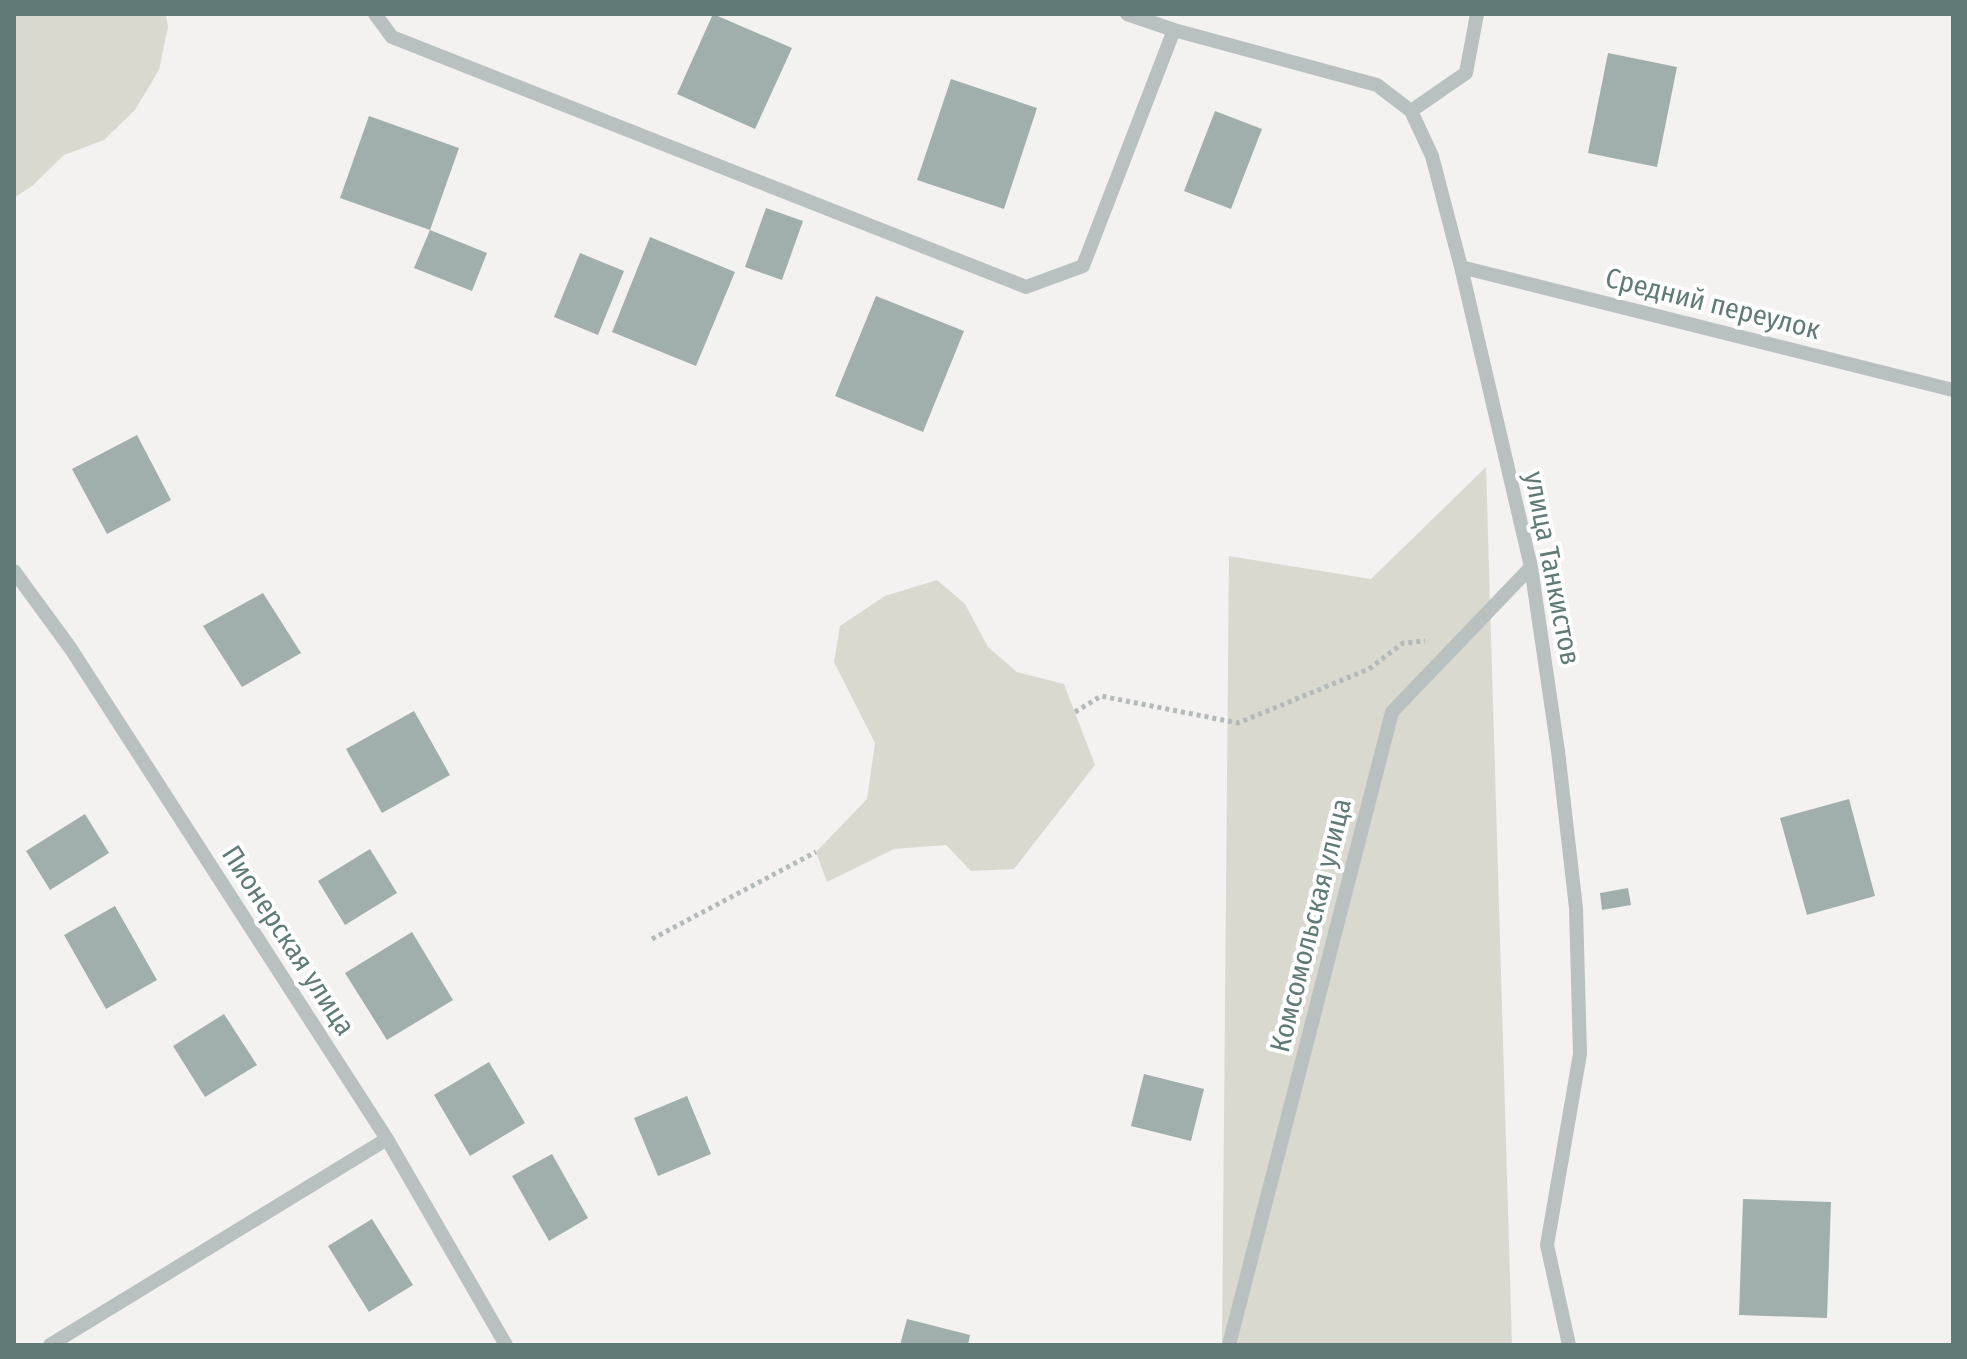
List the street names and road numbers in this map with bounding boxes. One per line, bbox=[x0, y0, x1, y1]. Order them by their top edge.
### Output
street label: Средний переулок bbox=[1602, 261, 1824, 346]
street label: улица Танкистов bbox=[1518, 468, 1587, 668]
street label: Комсомольская улица bbox=[1263, 795, 1358, 1055]
street label: Пионерская улица bbox=[215, 839, 362, 1041]

